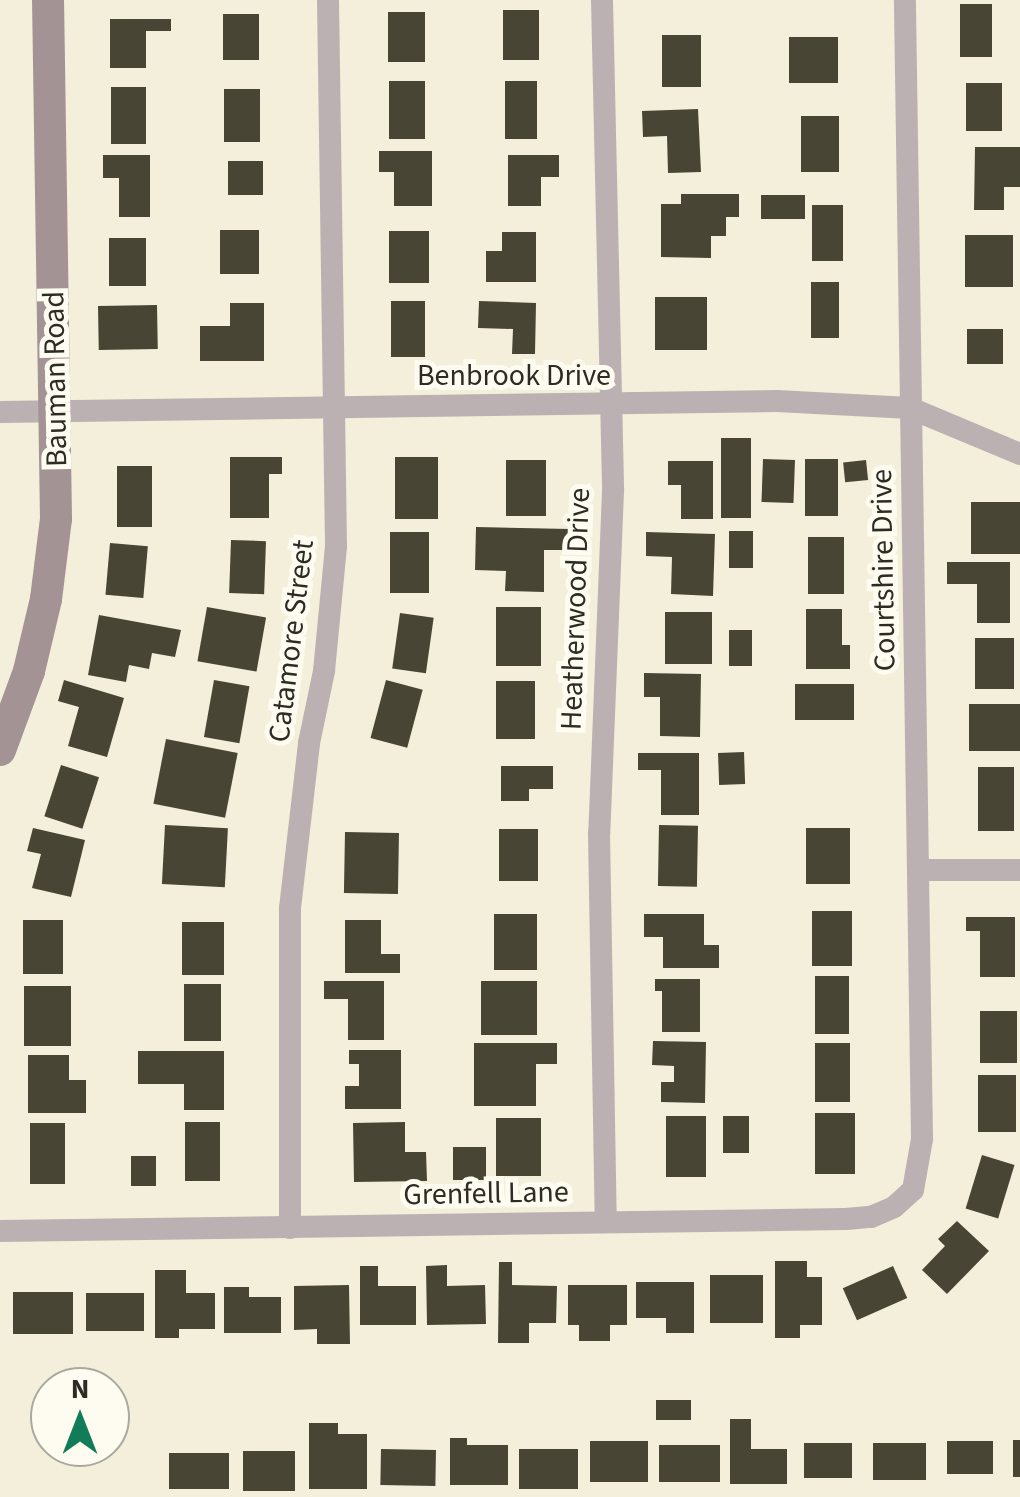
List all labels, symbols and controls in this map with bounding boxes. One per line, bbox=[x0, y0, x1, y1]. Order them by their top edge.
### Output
street label: Bauman Road bbox=[36, 291, 76, 467]
street label: Benbrook Drive bbox=[417, 358, 611, 394]
street label: Courtshire Drive bbox=[864, 469, 904, 671]
street label: Heatherwood Drive bbox=[554, 487, 598, 731]
street label: Catamore Street bbox=[262, 538, 322, 744]
street label: Grenfell Lane bbox=[403, 1175, 569, 1213]
north arrow bbox=[30, 1367, 130, 1467]
text: N bbox=[71, 1369, 89, 1409]

